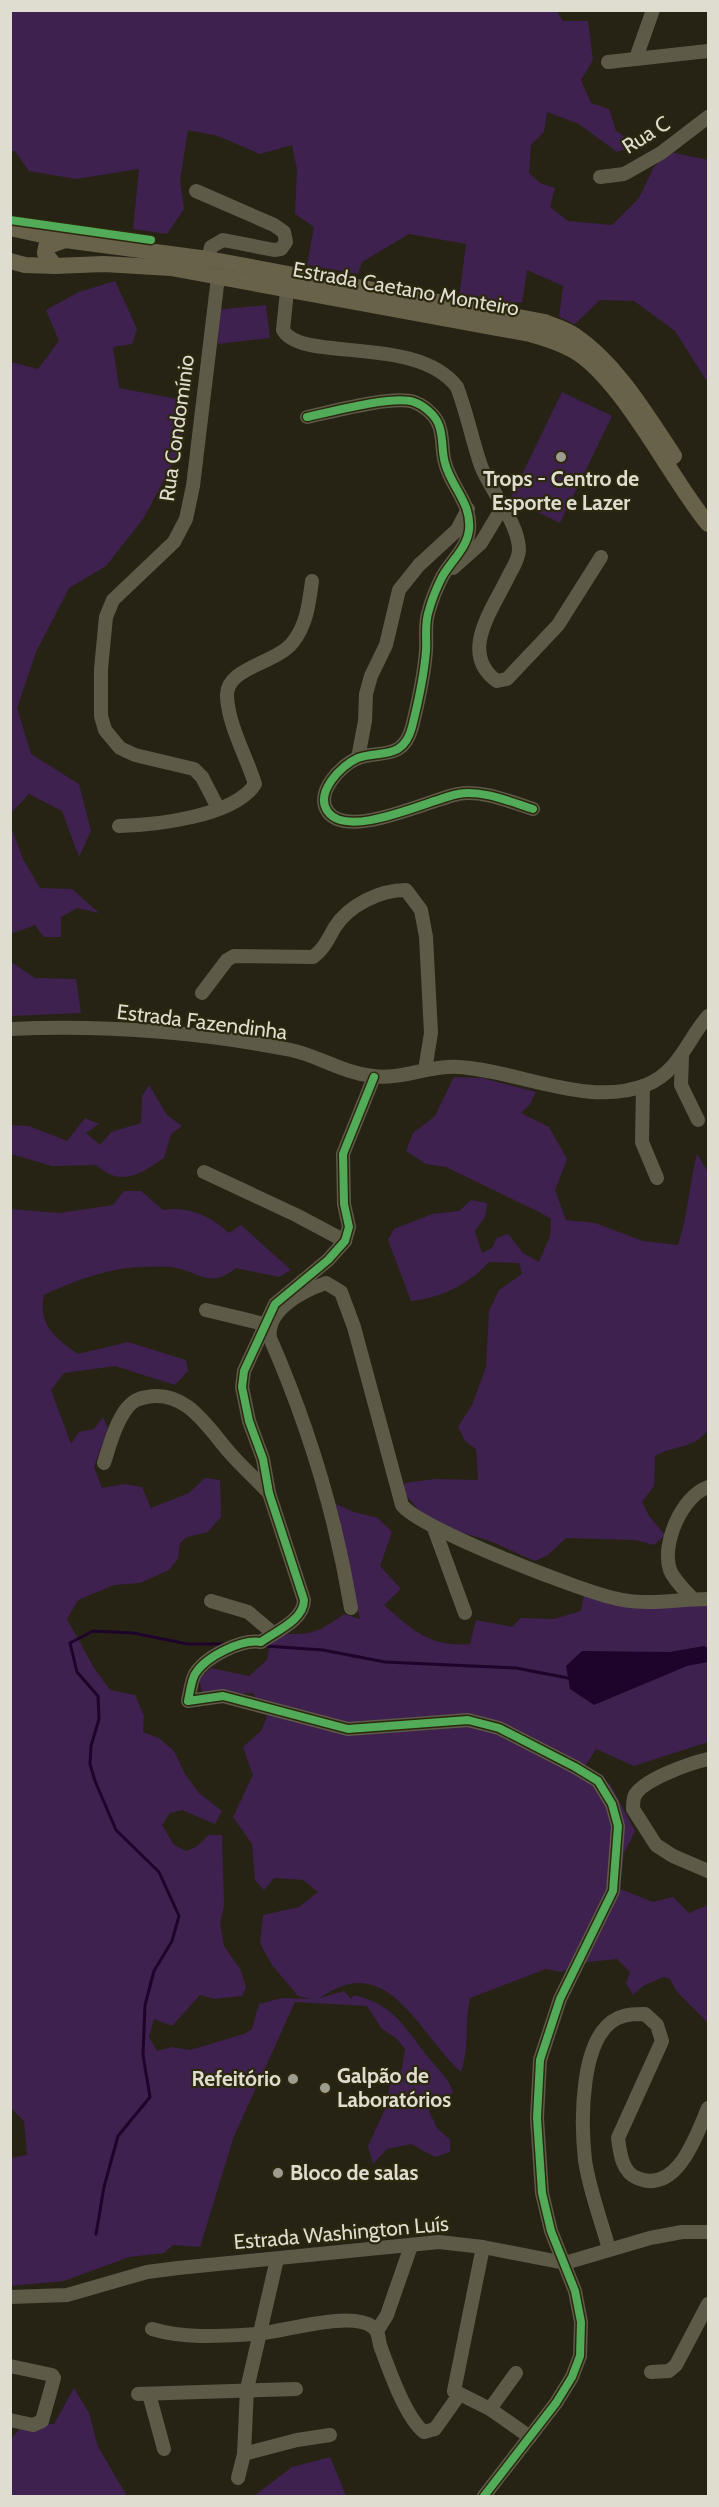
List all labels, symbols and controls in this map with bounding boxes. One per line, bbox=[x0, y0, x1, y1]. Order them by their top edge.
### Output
street label: Rua C bbox=[617, 110, 674, 159]
street label: Estrada Caetano Monteiro bbox=[291, 256, 521, 321]
street label: Rua Condomínio bbox=[154, 353, 199, 503]
marker: Trops - Centro de Esporte e Lazer bbox=[554, 450, 568, 464]
place label: Trops - Centro de Esporte e Lazer bbox=[483, 466, 639, 515]
street label: Estrada Fazendinha bbox=[115, 999, 289, 1044]
place label: Galpão de Laboratórios bbox=[337, 2063, 451, 2112]
place label: Refeitório bbox=[191, 2066, 281, 2091]
marker: Refeitório bbox=[286, 2072, 300, 2086]
marker: Galpão de Laboratórios bbox=[318, 2081, 332, 2095]
place label: Bloco de salas bbox=[290, 2160, 418, 2185]
marker: Bloco de salas bbox=[271, 2166, 285, 2180]
street label: Estrada Washington Luís bbox=[232, 2211, 450, 2254]

